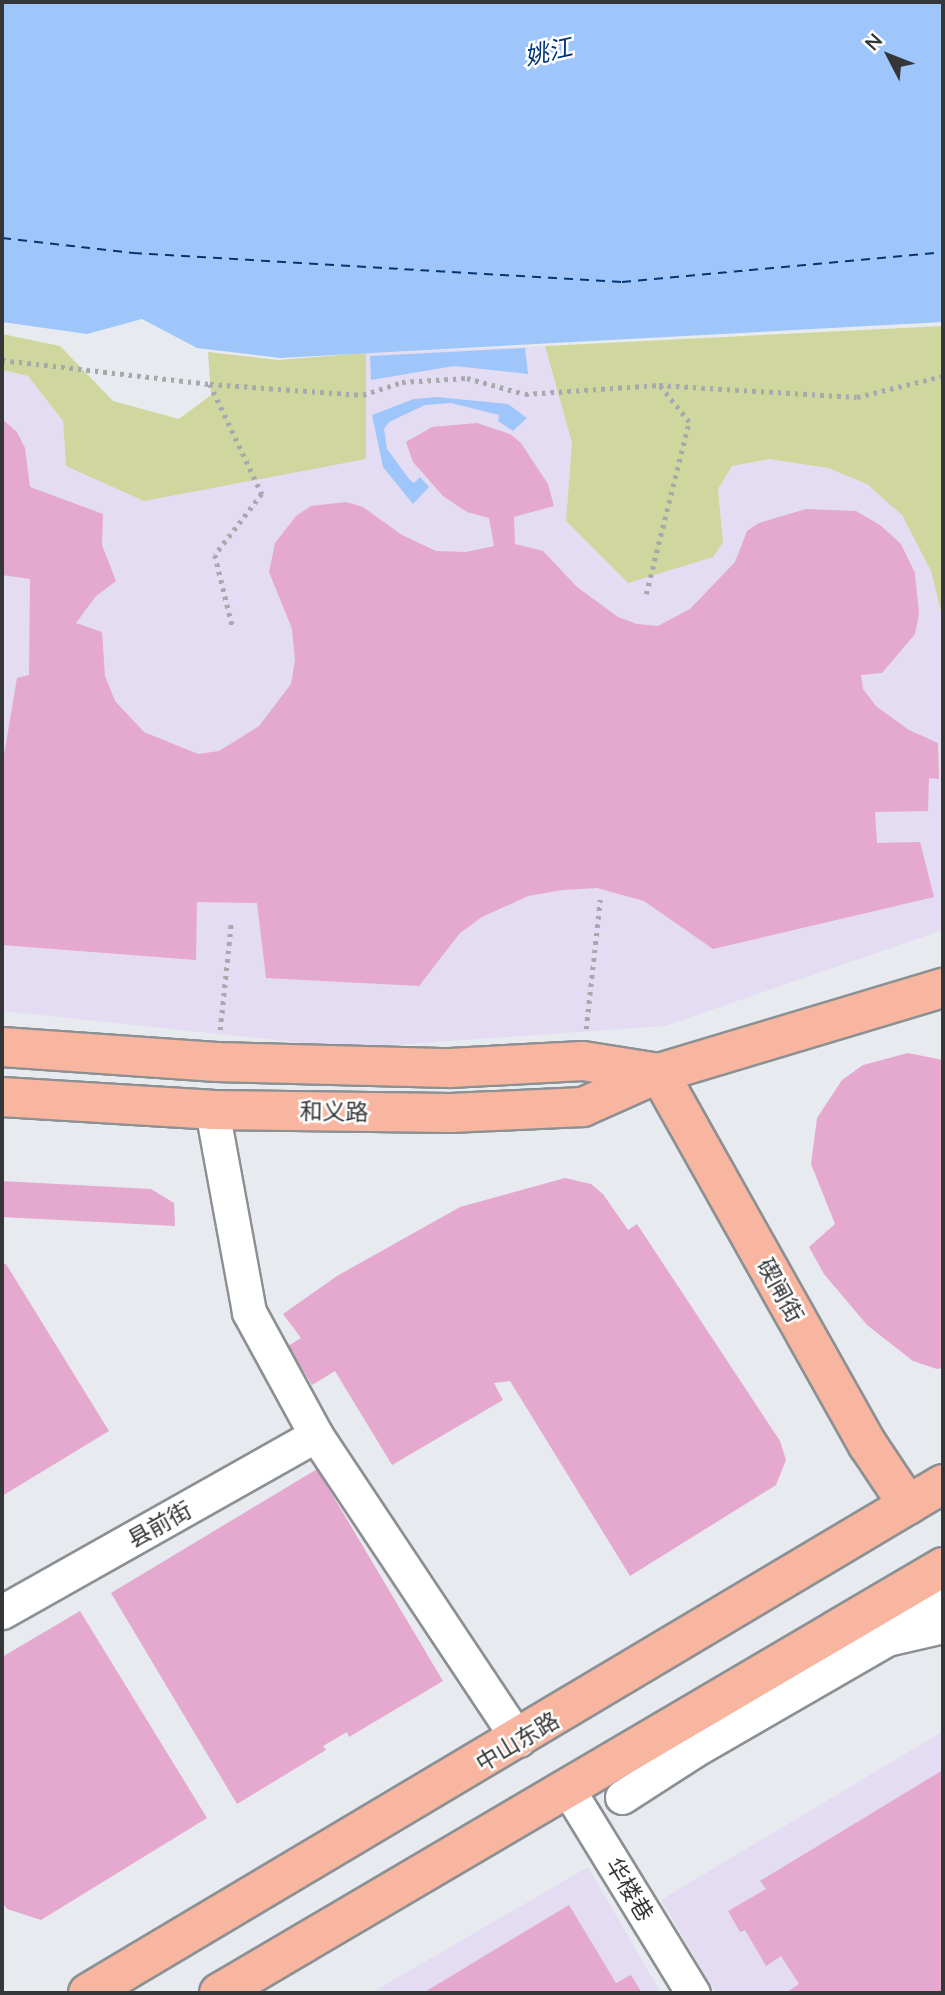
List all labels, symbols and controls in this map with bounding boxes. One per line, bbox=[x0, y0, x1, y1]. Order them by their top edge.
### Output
north arrow bbox=[854, 21, 924, 91]
text: N bbox=[860, 28, 886, 55]
water label: 姚江 bbox=[521, 32, 575, 70]
street label: 和义路 bbox=[299, 1097, 369, 1125]
street label: 碶闸街 bbox=[752, 1253, 810, 1327]
street label: 县前街 bbox=[122, 1495, 196, 1553]
street label: 中山东路 bbox=[470, 1705, 564, 1777]
street label: 华楼巷 bbox=[600, 1852, 660, 1926]

